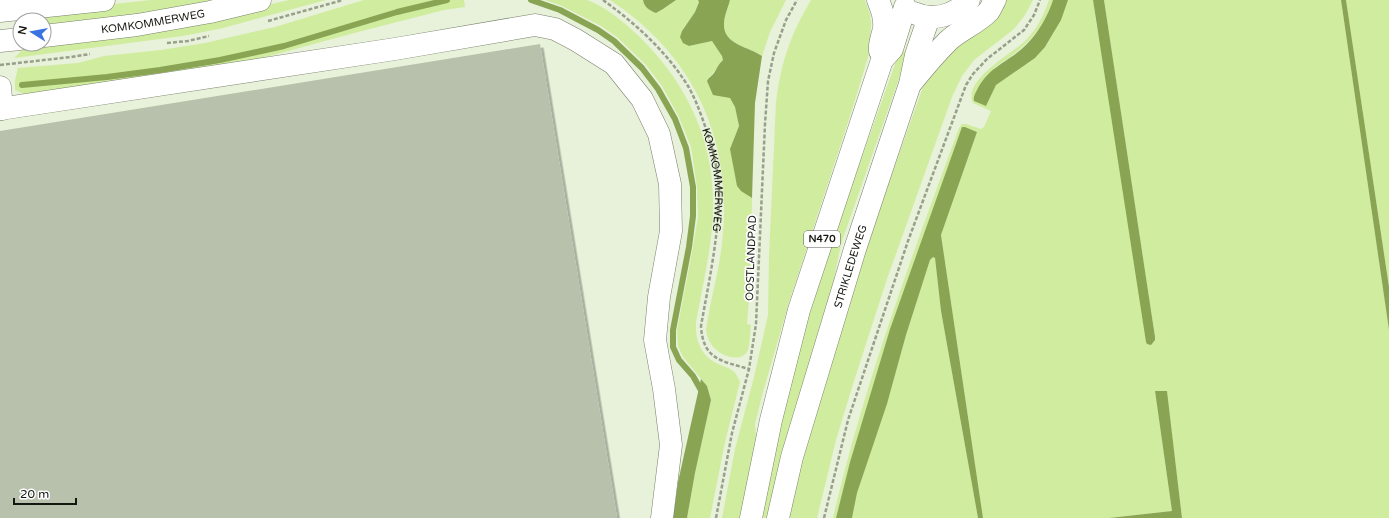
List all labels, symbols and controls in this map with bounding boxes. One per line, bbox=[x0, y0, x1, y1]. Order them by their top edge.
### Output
street label: KOMKOMMERWEG bbox=[100, 7, 206, 36]
north arrow bbox=[12, 12, 52, 52]
text: N bbox=[15, 25, 30, 36]
street label: KOMKOMMERWEG bbox=[700, 126, 726, 232]
street label: OOSTLANDPAD bbox=[743, 215, 759, 301]
street label: STRIKLEDEWEG bbox=[831, 223, 869, 309]
road number: N470 bbox=[804, 231, 840, 247]
scale bar bbox=[14, 480, 76, 506]
text: 20 m bbox=[20, 487, 49, 501]

